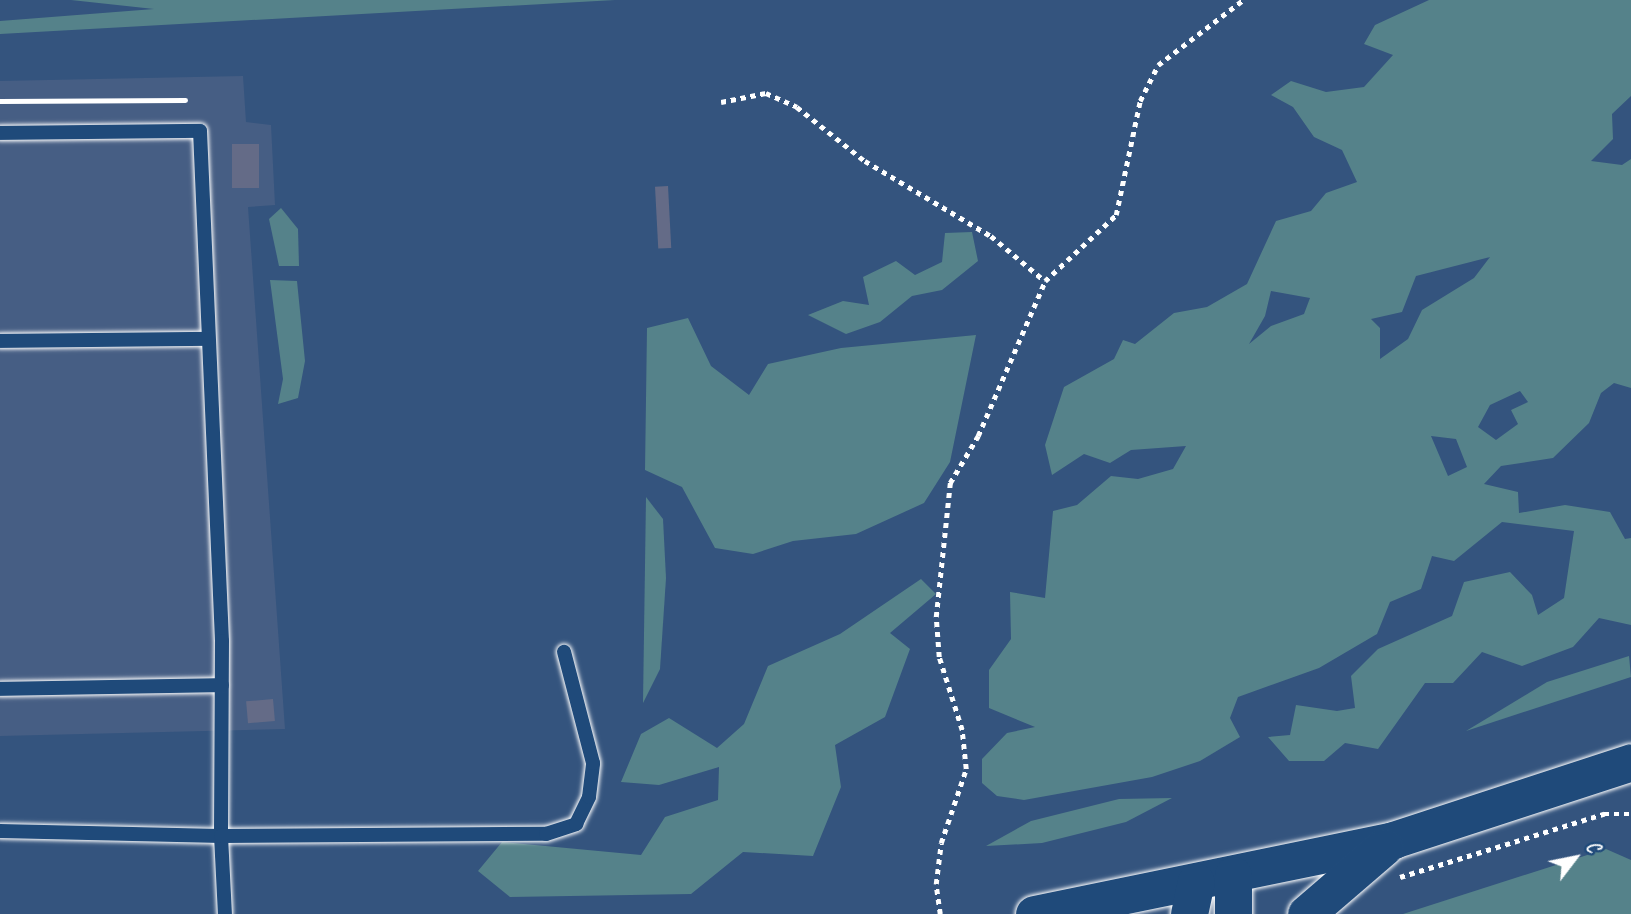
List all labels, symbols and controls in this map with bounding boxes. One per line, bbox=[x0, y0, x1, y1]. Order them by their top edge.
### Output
north arrow bbox=[1540, 823, 1610, 893]
text: С bbox=[1580, 837, 1605, 857]

